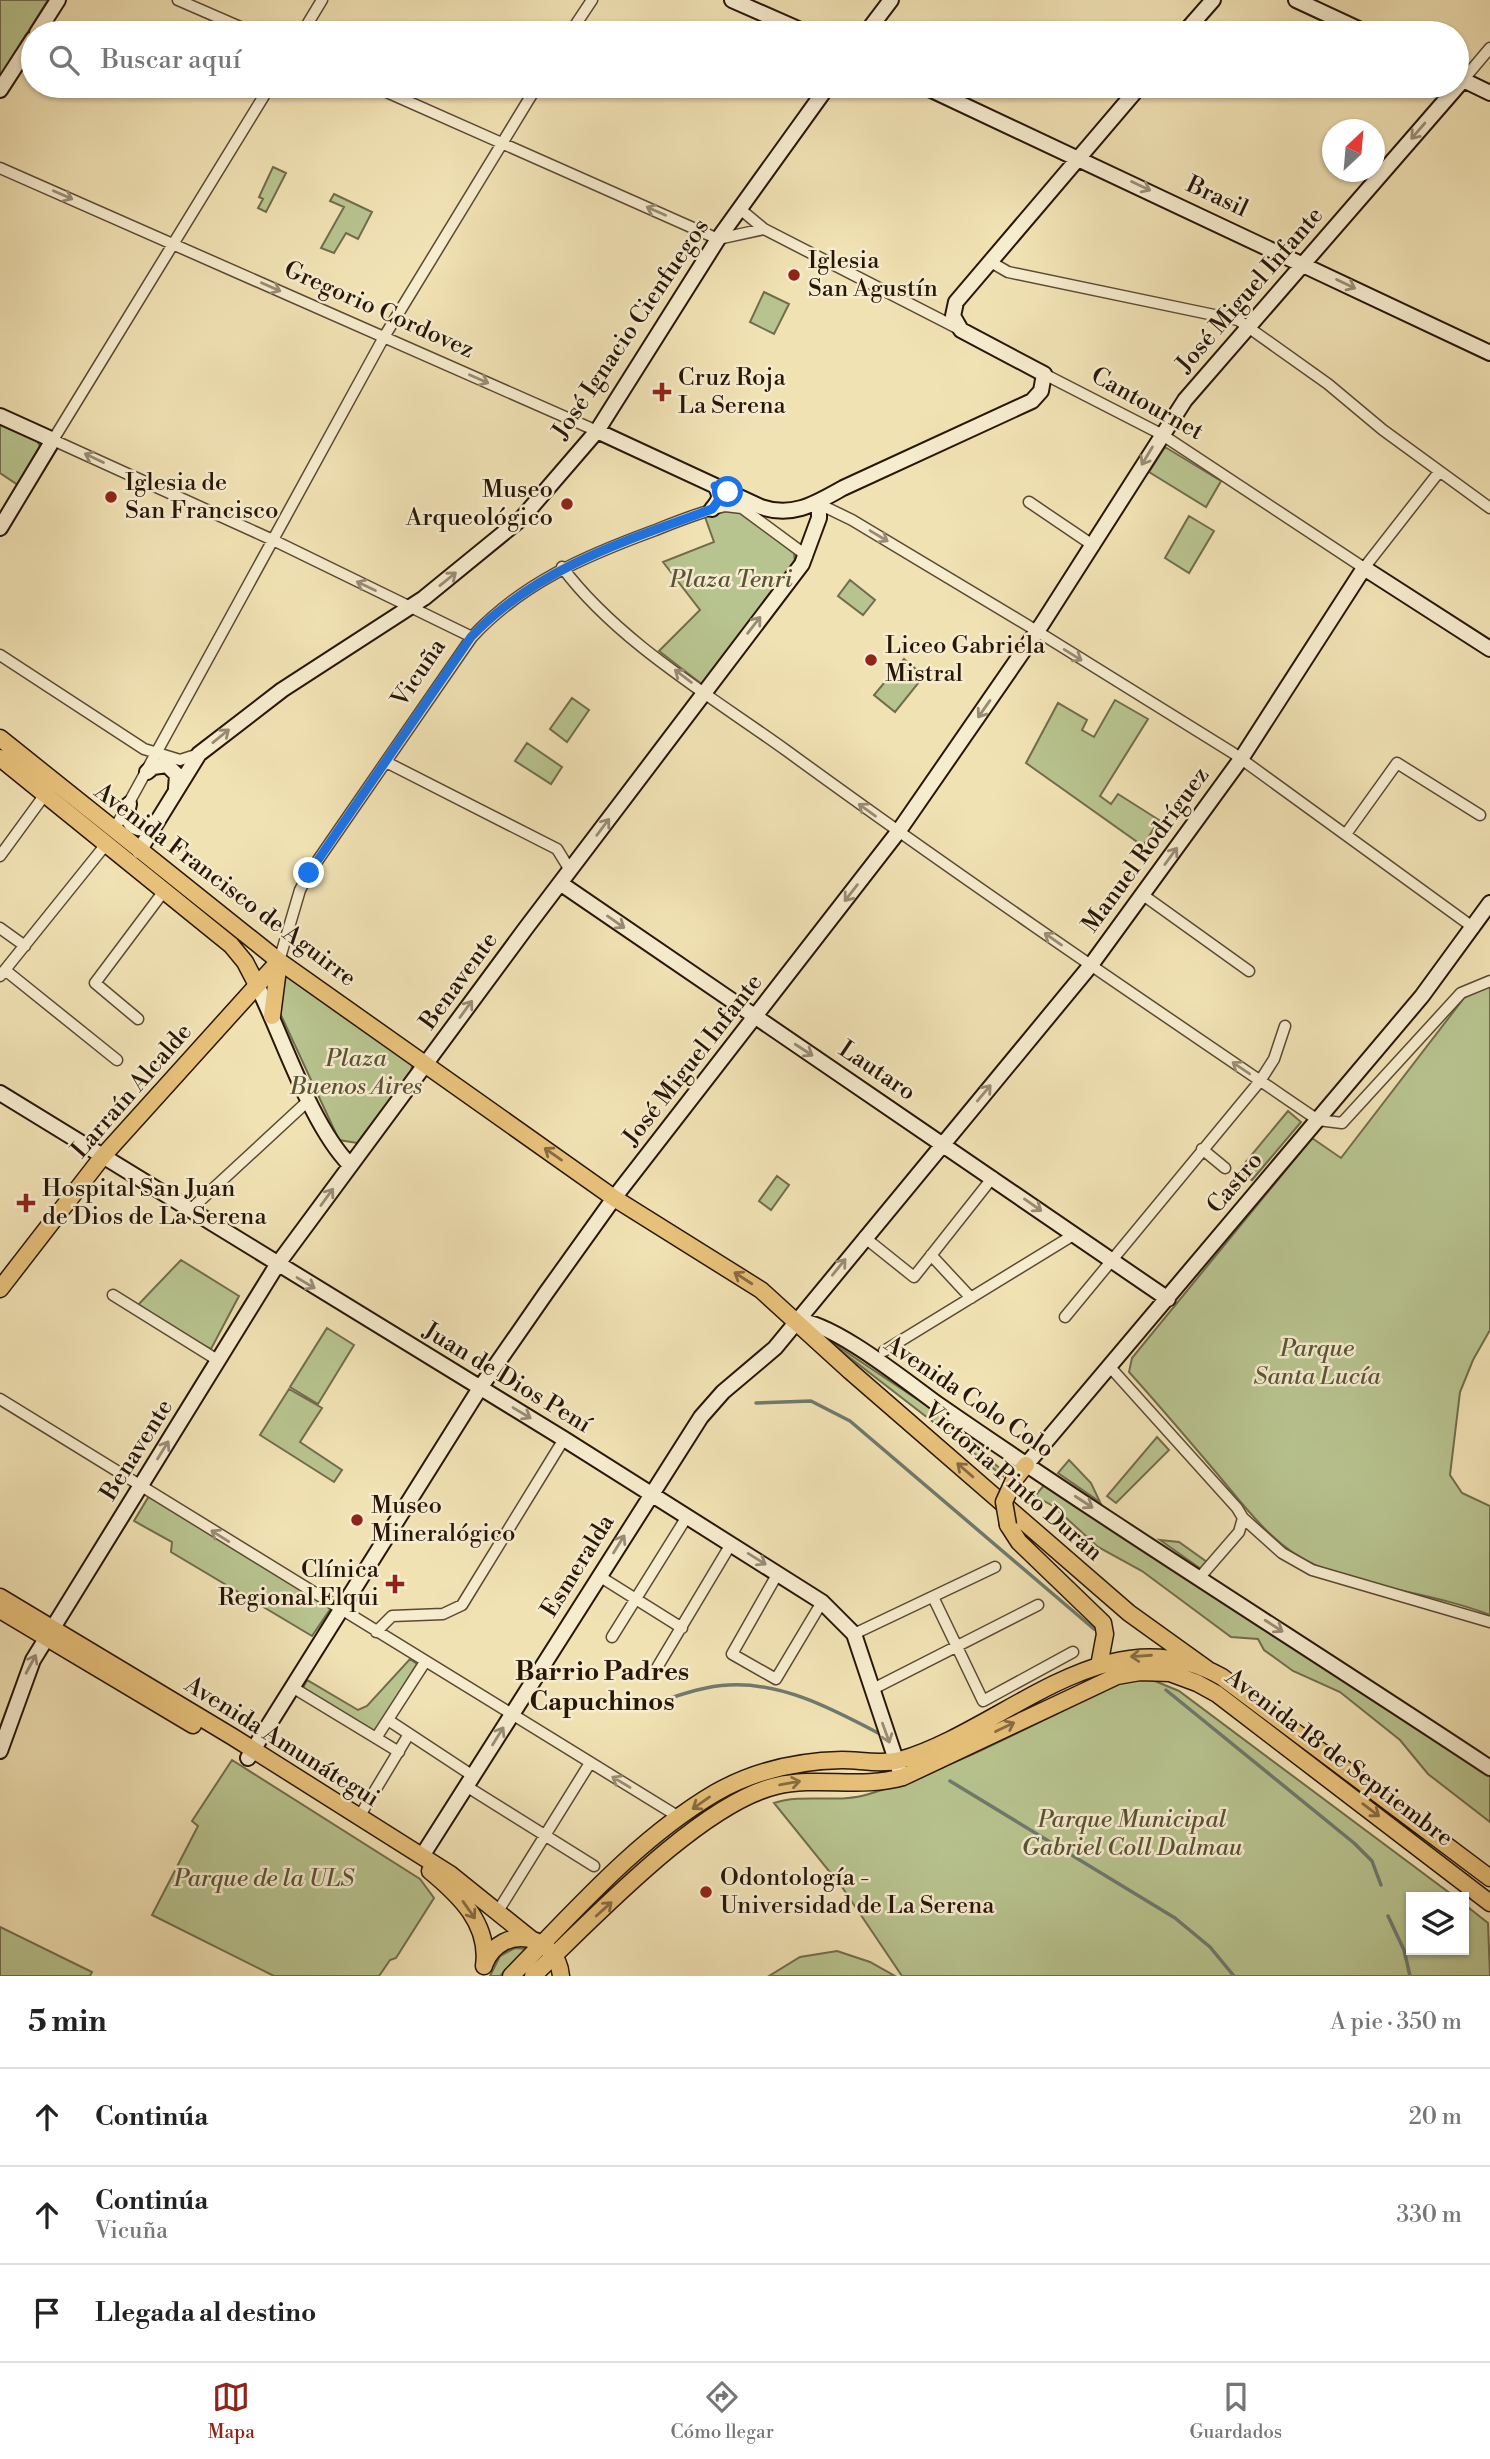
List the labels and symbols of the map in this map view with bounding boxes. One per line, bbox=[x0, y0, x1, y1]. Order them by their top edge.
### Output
north arrow bbox=[1322, 119, 1385, 182]
one-way arrow bbox=[1410, 122, 1426, 140]
street label: Brasil bbox=[1180, 169, 1253, 224]
one-way arrow bbox=[1130, 180, 1151, 194]
one-way arrow bbox=[51, 189, 73, 202]
street label: José Miguel Infante bbox=[1169, 201, 1330, 380]
one-way arrow bbox=[646, 204, 667, 217]
street label: José Ignacio Cienfuegos bbox=[545, 213, 716, 446]
place label: Iglesia San Agustín bbox=[808, 246, 938, 304]
street label: Gregorio Cordovez bbox=[279, 255, 479, 365]
marker: Iglesia San Agustín bbox=[786, 267, 802, 283]
one-way arrow bbox=[1335, 278, 1357, 291]
one-way arrow bbox=[259, 281, 281, 294]
street label: Cantournet bbox=[1086, 361, 1209, 447]
place label: Cruz Roja La Serena bbox=[678, 363, 786, 421]
one-way arrow bbox=[467, 373, 489, 386]
marker: Cruz Roja La Serena bbox=[652, 382, 672, 402]
one-way arrow bbox=[1140, 446, 1154, 466]
one-way arrow bbox=[83, 451, 105, 464]
place label: Iglesia de San Francisco bbox=[125, 468, 279, 526]
place label: Museo Arqueológico bbox=[405, 475, 553, 533]
route start bbox=[712, 476, 743, 507]
marker: Iglesia de San Francisco bbox=[103, 489, 119, 505]
marker: Museo Arqueológico bbox=[559, 496, 575, 512]
one-way arrow bbox=[868, 529, 888, 543]
park label: Plaza Tenri bbox=[669, 565, 793, 595]
one-way arrow bbox=[438, 571, 457, 586]
one-way arrow bbox=[356, 578, 377, 592]
one-way arrow bbox=[746, 617, 761, 635]
place label: Liceo Gabriela Mistral bbox=[885, 631, 1046, 689]
street label: Vicuña bbox=[385, 632, 453, 714]
one-way arrow bbox=[1062, 648, 1082, 662]
marker: Liceo Gabriela Mistral bbox=[863, 652, 879, 668]
one-way arrow bbox=[674, 668, 692, 683]
one-way arrow bbox=[977, 699, 991, 718]
one-way arrow bbox=[212, 729, 230, 744]
street label: Manuel Rodríguez bbox=[1076, 761, 1216, 939]
street label: Avenida Francisco de Aguirre bbox=[87, 776, 362, 993]
one-way arrow bbox=[858, 802, 876, 817]
one-way arrow bbox=[595, 818, 610, 837]
one-way arrow bbox=[1163, 847, 1178, 866]
route end bbox=[293, 857, 324, 888]
one-way arrow bbox=[843, 884, 858, 902]
one-way arrow bbox=[606, 915, 625, 929]
street label: Benavente bbox=[413, 926, 505, 1037]
one-way arrow bbox=[1044, 932, 1063, 947]
street label: José Miguel Infante bbox=[616, 968, 769, 1153]
one-way arrow bbox=[459, 1000, 474, 1019]
street label: Larraín Alcalde bbox=[65, 1017, 199, 1165]
street label: Lautaro bbox=[833, 1034, 921, 1108]
one-way arrow bbox=[794, 1043, 814, 1057]
park label: Plaza Buenos Aires bbox=[289, 1044, 422, 1102]
one-way arrow bbox=[1232, 1061, 1251, 1075]
one-way arrow bbox=[977, 1084, 992, 1102]
street label: Castro bbox=[1201, 1146, 1269, 1220]
one-way arrow bbox=[544, 1147, 563, 1161]
place label: Hospital San Juan de Dios de La Serena bbox=[42, 1174, 267, 1232]
one-way arrow bbox=[320, 1188, 334, 1207]
marker: Hospital San Juan de Dios de La Serena bbox=[16, 1193, 36, 1213]
one-way arrow bbox=[1023, 1198, 1042, 1212]
one-way arrow bbox=[831, 1259, 846, 1277]
one-way arrow bbox=[734, 1271, 754, 1285]
one-way arrow bbox=[296, 1276, 316, 1290]
street label: Juan de Dios Pení bbox=[417, 1315, 597, 1441]
street label: Avenida Colo Colo bbox=[878, 1329, 1059, 1465]
park label: Parque Santa Lucía bbox=[1253, 1334, 1381, 1392]
street label: Benavente bbox=[94, 1394, 180, 1507]
street label: Victoria Pinto Durán bbox=[916, 1395, 1109, 1568]
one-way arrow bbox=[511, 1407, 531, 1421]
one-way arrow bbox=[157, 1440, 171, 1460]
one-way arrow bbox=[956, 1462, 974, 1478]
place label: Museo Mineralógico bbox=[371, 1491, 516, 1549]
one-way arrow bbox=[1073, 1496, 1093, 1510]
street label: Esmeralda bbox=[535, 1508, 622, 1623]
marker: Museo Mineralógico bbox=[349, 1512, 365, 1528]
one-way arrow bbox=[211, 1528, 230, 1543]
one-way arrow bbox=[613, 1534, 627, 1554]
one-way arrow bbox=[746, 1553, 766, 1567]
place label: Clínica Regional Elqui bbox=[218, 1555, 380, 1613]
marker: Clínica Regional Elqui bbox=[385, 1574, 405, 1594]
one-way arrow bbox=[1264, 1619, 1284, 1633]
one-way arrow bbox=[1130, 1650, 1153, 1663]
one-way arrow bbox=[25, 1654, 39, 1675]
district label: Barrio Padres Capuchinos bbox=[515, 1656, 689, 1718]
street label: Avenida 18 de Septiembre bbox=[1218, 1662, 1459, 1853]
street label: Avenida Amunátegui bbox=[178, 1669, 385, 1814]
one-way arrow bbox=[994, 1719, 1015, 1733]
one-way arrow bbox=[881, 1721, 894, 1743]
one-way arrow bbox=[491, 1727, 505, 1747]
one-way arrow bbox=[612, 1774, 632, 1788]
one-way arrow bbox=[778, 1776, 801, 1789]
one-way arrow bbox=[692, 1796, 711, 1810]
one-way arrow bbox=[1361, 1803, 1380, 1817]
park label: Parque Municipal Gabriel Coll Dalmau bbox=[1021, 1805, 1243, 1863]
place label: Odontología - Universidad de La Serena bbox=[720, 1863, 995, 1921]
park label: Parque de la ULS bbox=[173, 1864, 355, 1894]
marker: Odontología - Universidad de La Serena bbox=[698, 1884, 714, 1900]
one-way arrow bbox=[462, 1900, 476, 1919]
one-way arrow bbox=[595, 1900, 612, 1917]

